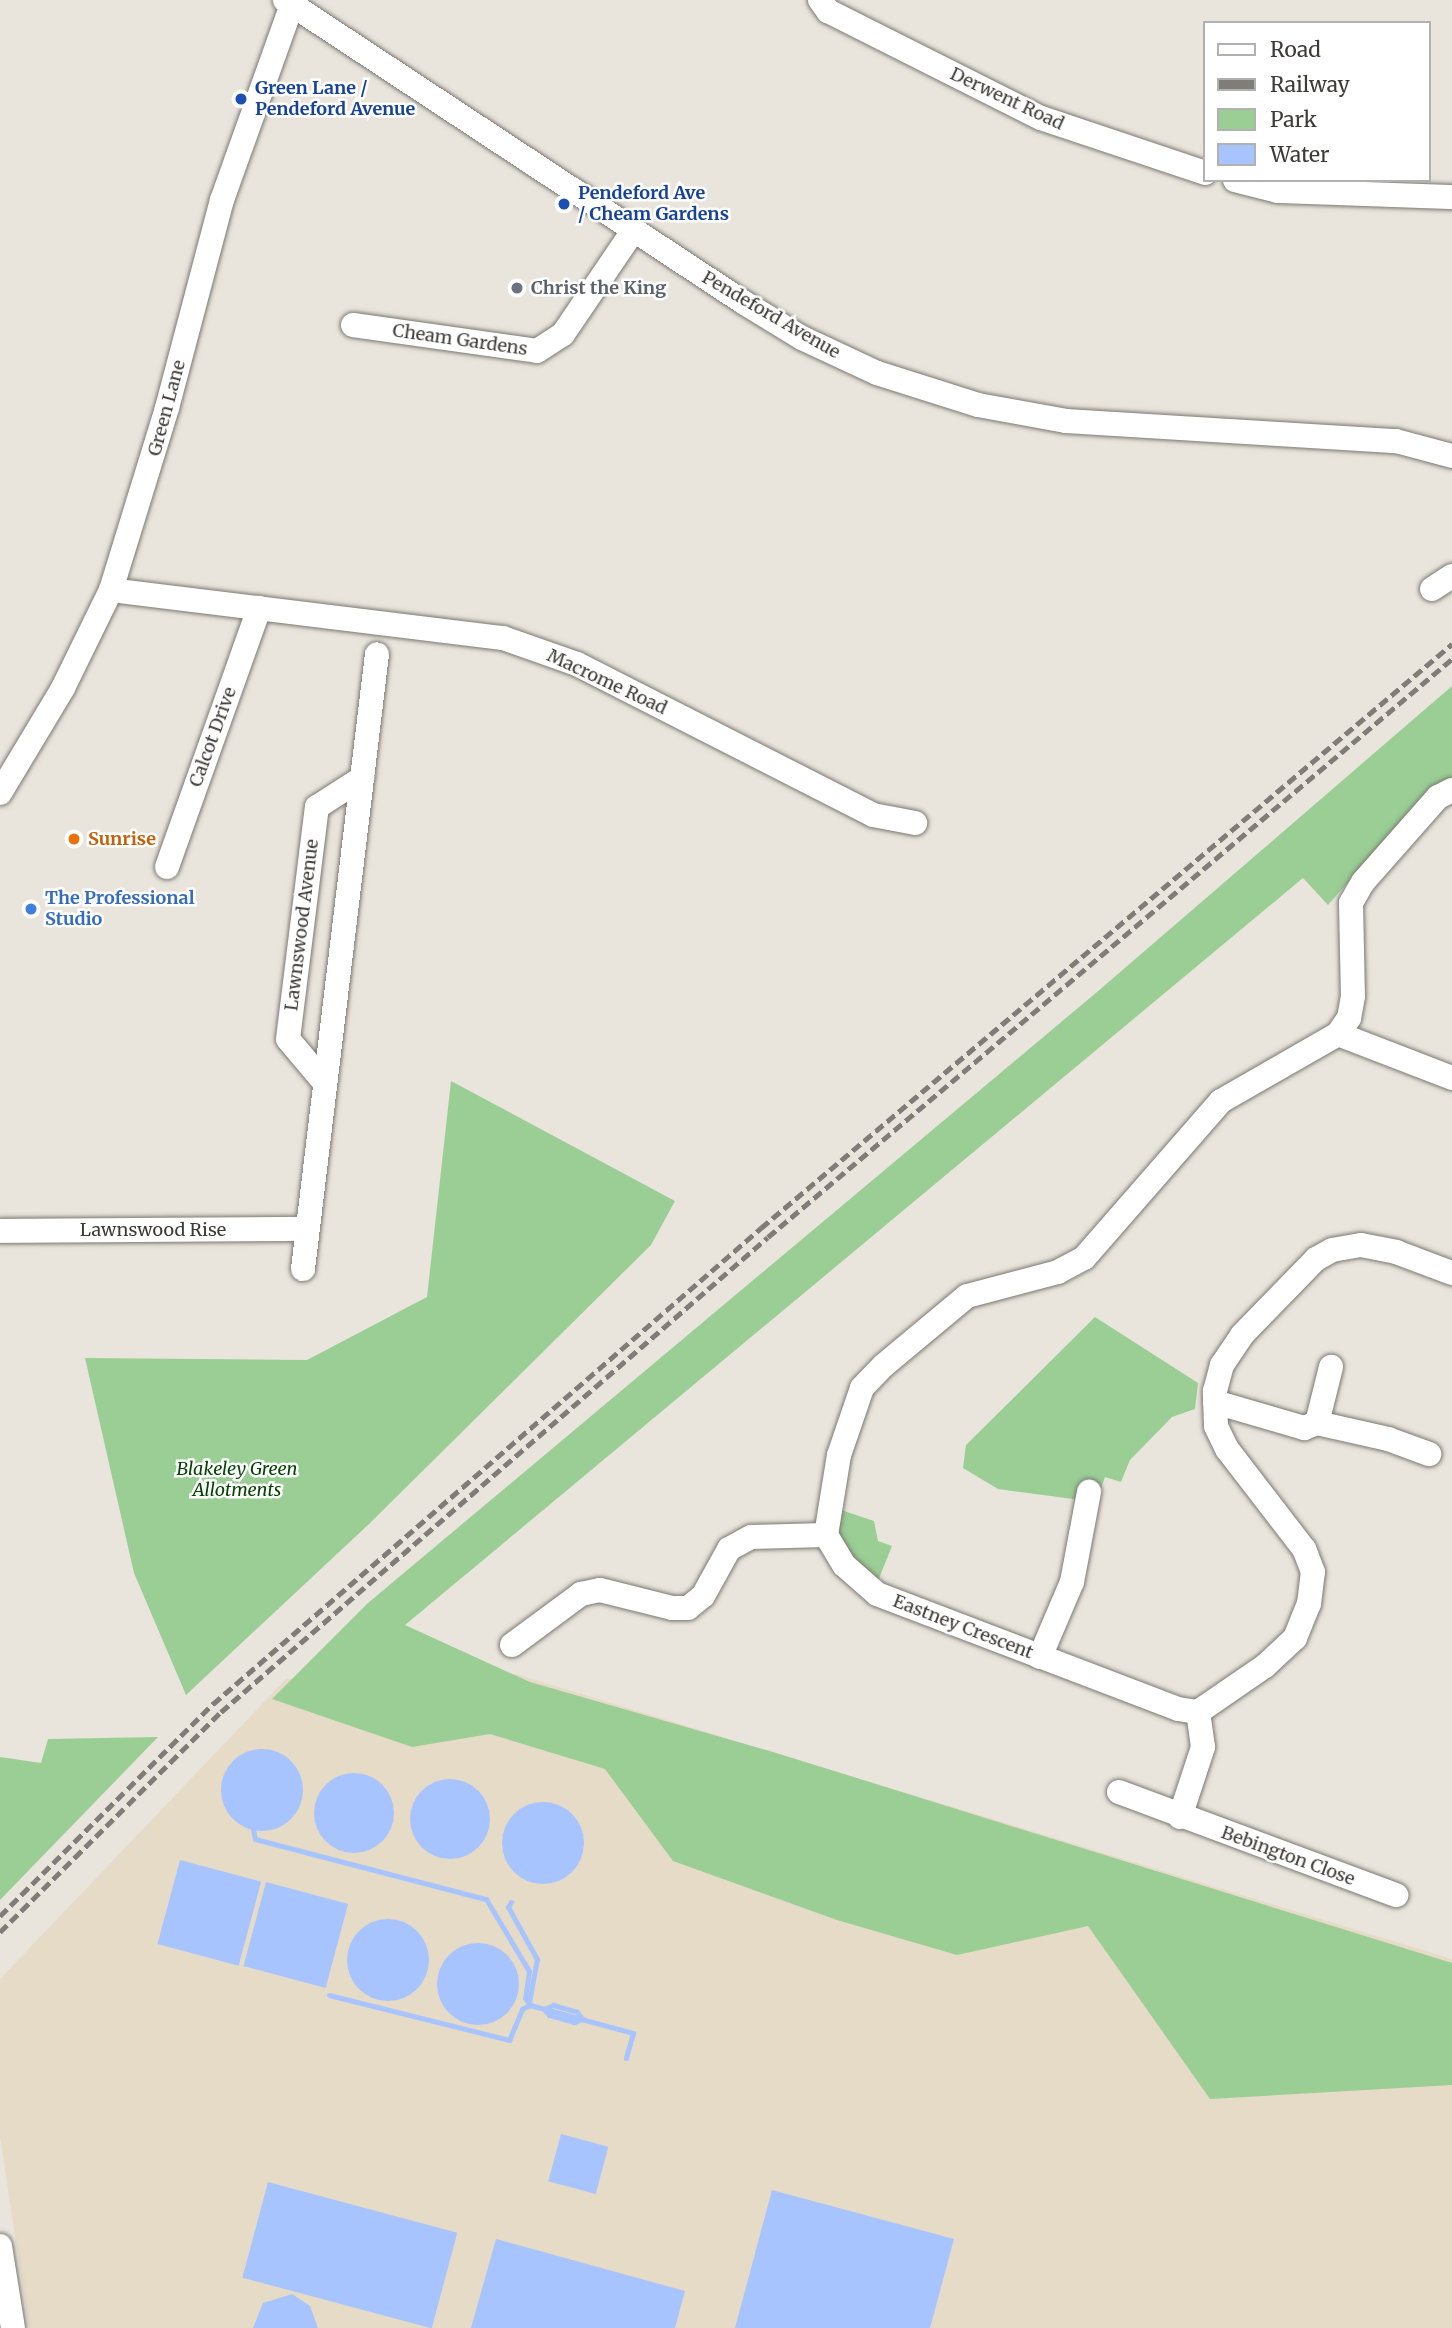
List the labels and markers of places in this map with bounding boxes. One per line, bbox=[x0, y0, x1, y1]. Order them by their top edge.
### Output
place label: Green Lane / Pendeford Avenue bbox=[255, 78, 415, 120]
marker: Green Lane / Pendeford Avenue bbox=[233, 91, 249, 107]
place label: Pendeford Ave / Cheam Gardens bbox=[578, 183, 729, 226]
marker: Pendeford Ave / Cheam Gardens bbox=[556, 196, 572, 212]
place label: Christ the King bbox=[531, 277, 666, 299]
marker: Christ the King bbox=[509, 280, 525, 296]
place label: Sunrise bbox=[88, 828, 156, 850]
marker: Sunrise bbox=[66, 831, 82, 847]
place label: The Professional Studio bbox=[45, 888, 194, 930]
marker: The Professional Studio bbox=[23, 901, 39, 917]

